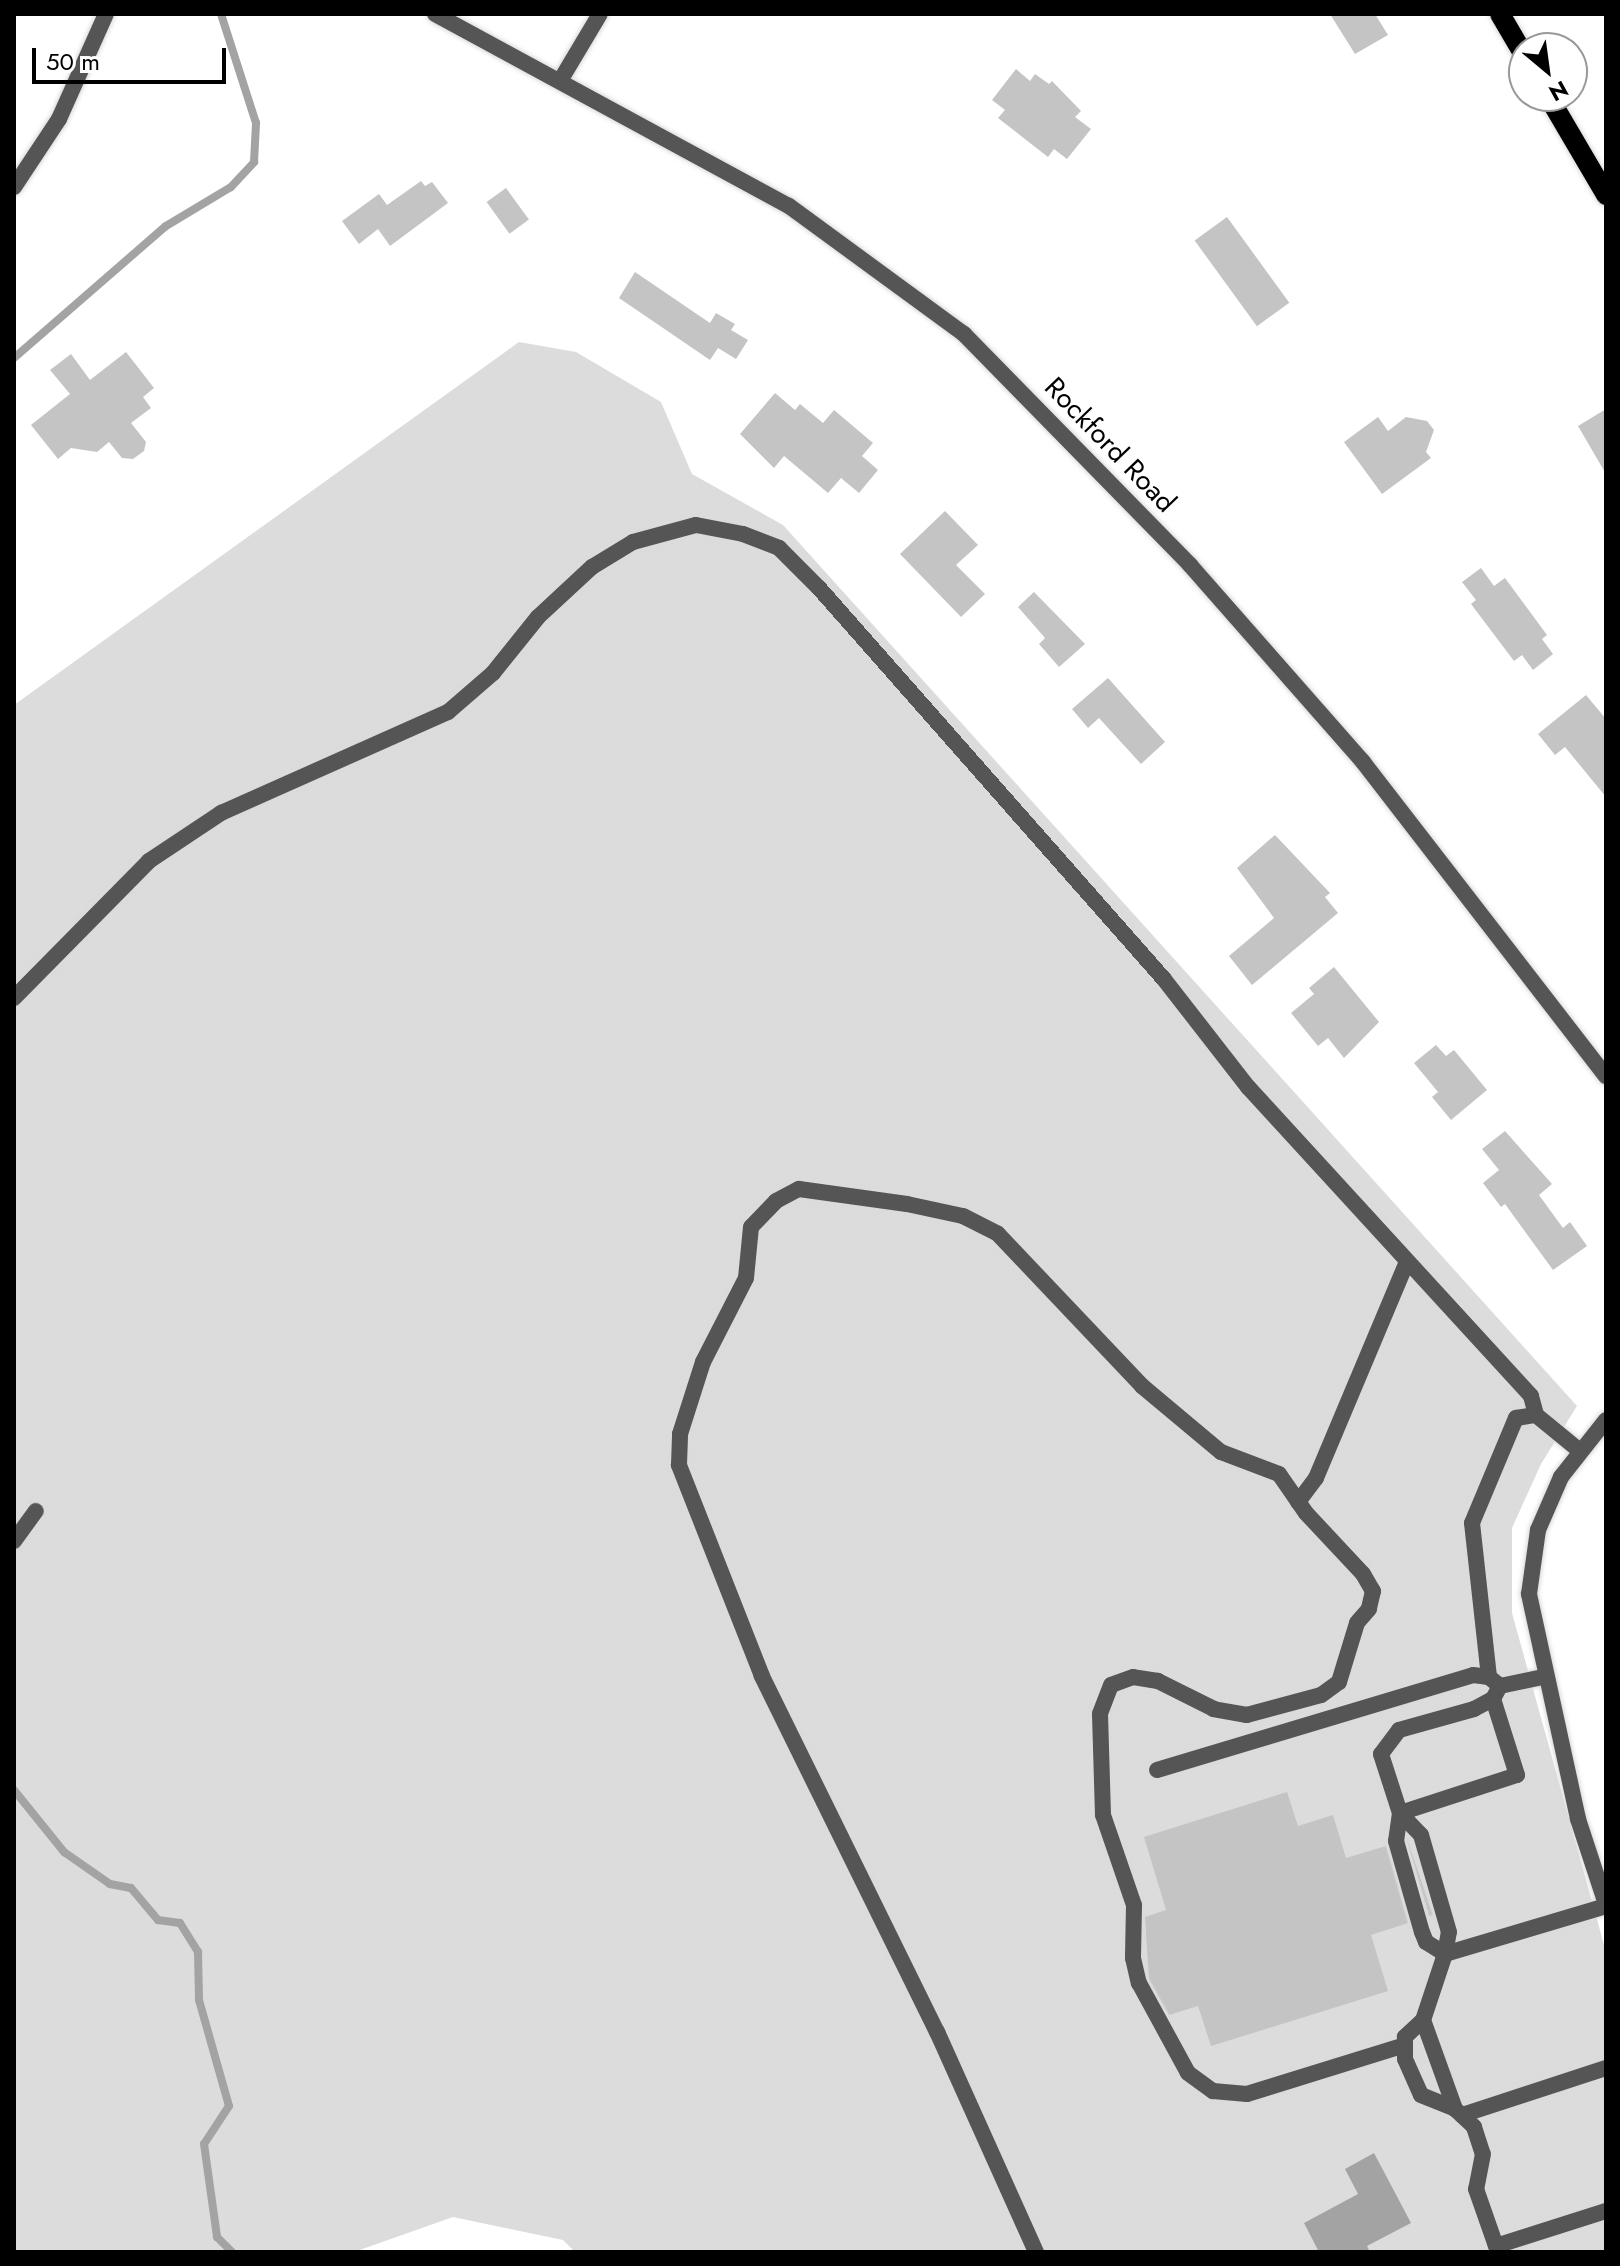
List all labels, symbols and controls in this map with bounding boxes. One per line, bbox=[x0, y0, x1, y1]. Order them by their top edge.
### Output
scale bar bbox=[36, 32, 230, 82]
north arrow bbox=[1508, 32, 1588, 112]
text: 50 m bbox=[46, 44, 100, 79]
text: N bbox=[1543, 73, 1574, 109]
street label: Rockford Road bbox=[1037, 371, 1183, 519]

